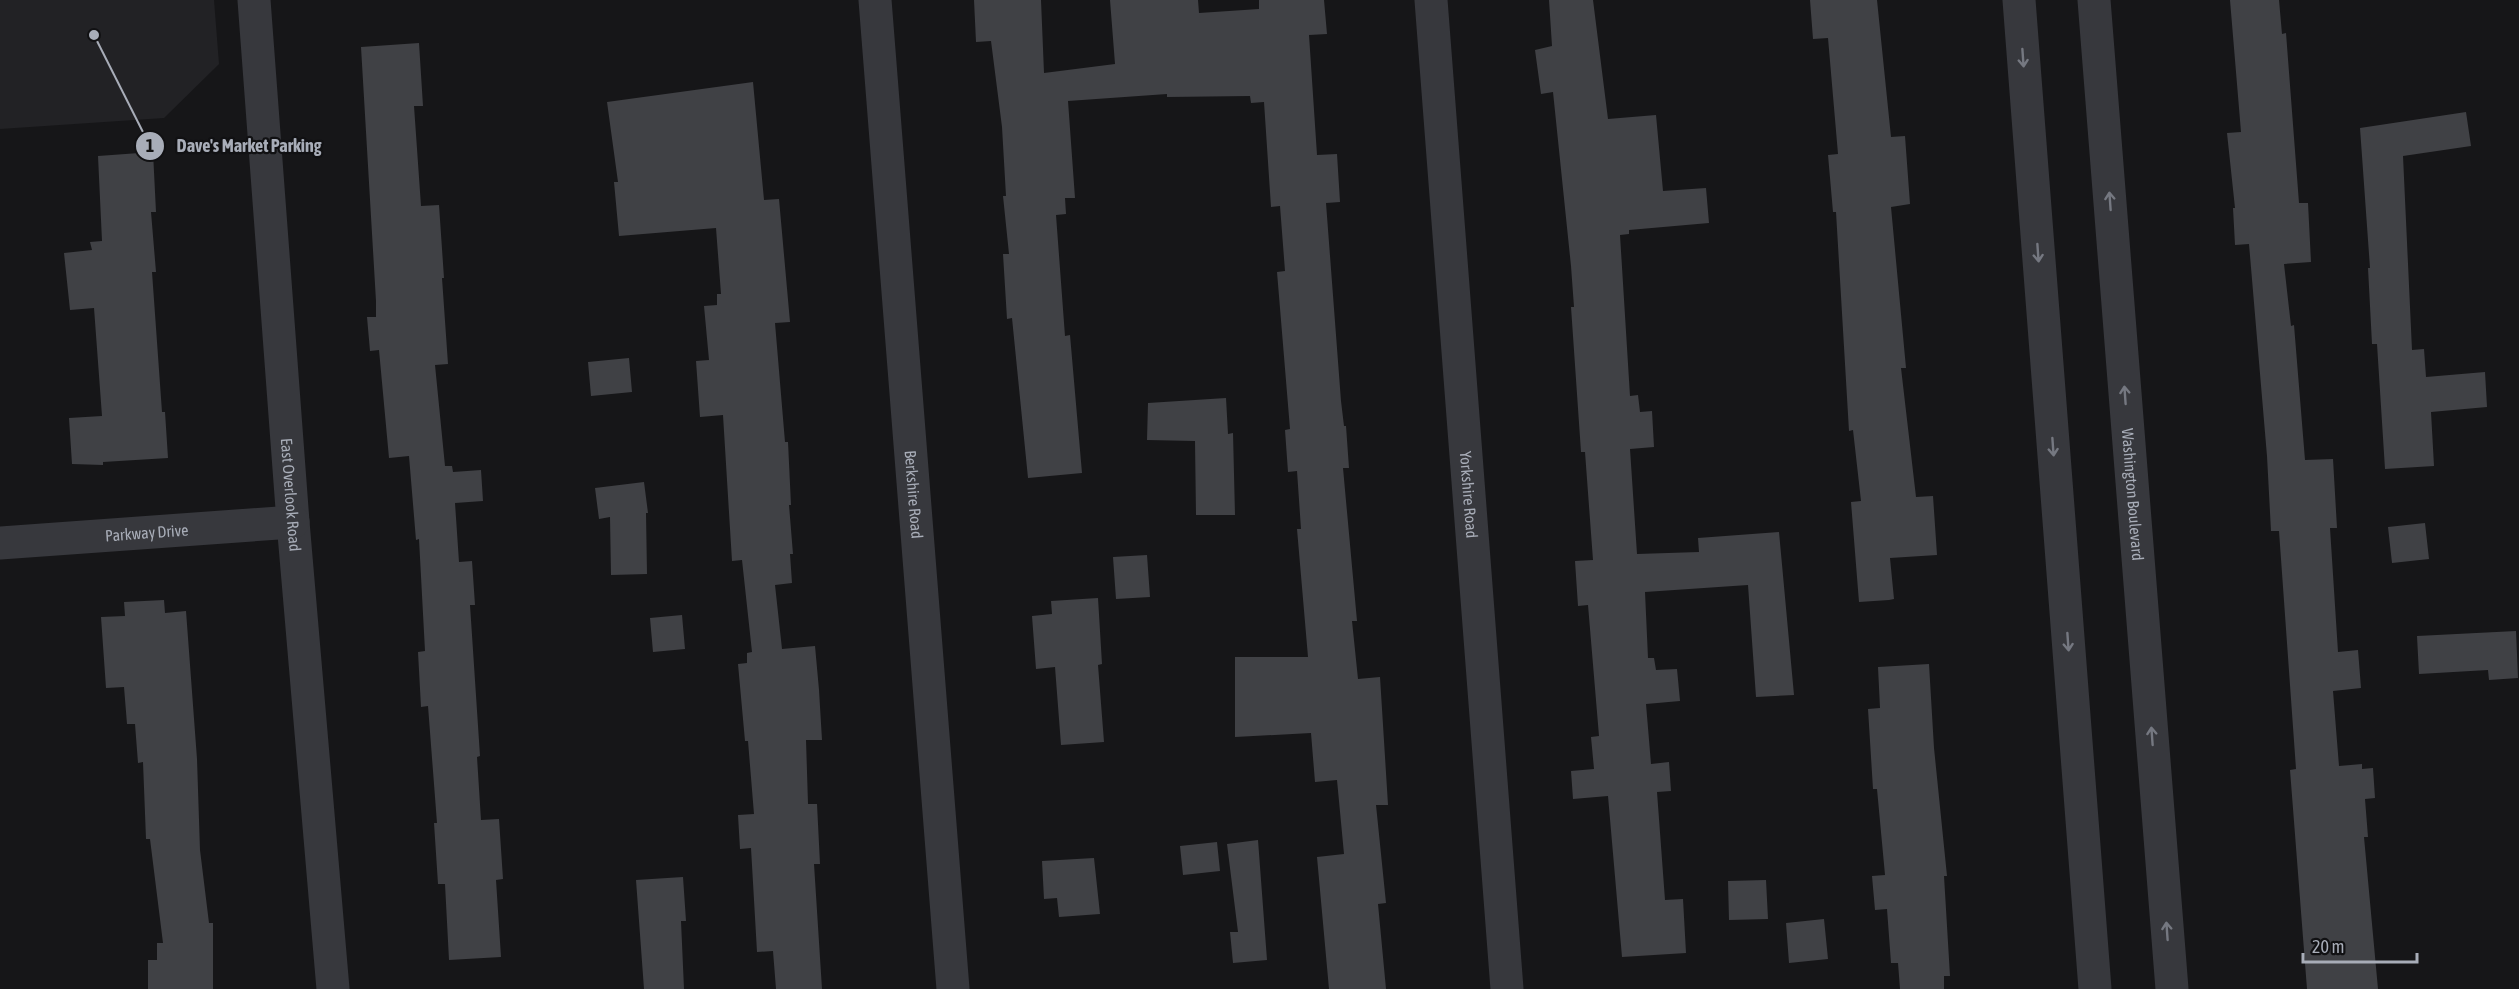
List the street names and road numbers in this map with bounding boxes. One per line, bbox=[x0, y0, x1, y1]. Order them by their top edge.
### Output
street label: Washington Boulevard bbox=[2119, 428, 2147, 561]
street label: East Overlook Road bbox=[278, 437, 304, 552]
street label: Berkshire Road bbox=[902, 450, 926, 539]
street label: Yorkshire Road bbox=[1457, 450, 1481, 539]
street label: Parkway Drive bbox=[104, 521, 189, 544]

